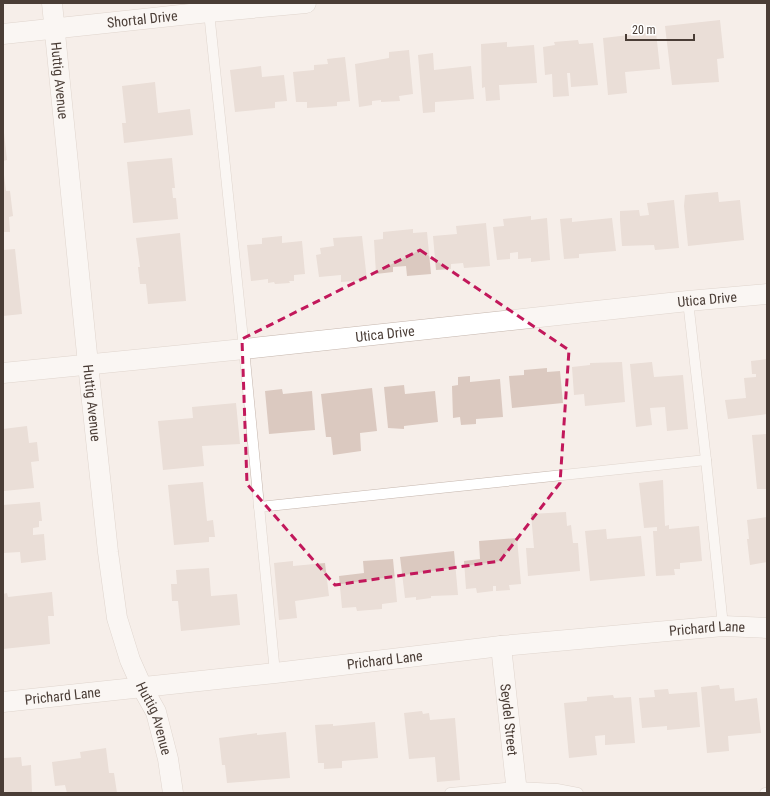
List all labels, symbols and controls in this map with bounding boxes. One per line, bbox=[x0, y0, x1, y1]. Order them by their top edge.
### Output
street label: Shortal Drive bbox=[106, 7, 179, 31]
scale bar bbox=[626, 16, 694, 42]
text: 20 m bbox=[632, 23, 656, 37]
street label: Huttig Avenue bbox=[48, 41, 72, 120]
street label: Utica Drive bbox=[677, 289, 738, 310]
street label: Utica Drive bbox=[354, 323, 416, 345]
street label: Huttig Avenue bbox=[80, 364, 104, 443]
street label: Prichard Lane bbox=[668, 618, 746, 639]
street label: Prichard Lane bbox=[346, 647, 424, 672]
street label: Huttig Avenue bbox=[133, 679, 175, 757]
street label: Seydel Street bbox=[497, 683, 521, 756]
street label: Prichard Lane bbox=[24, 684, 102, 708]

